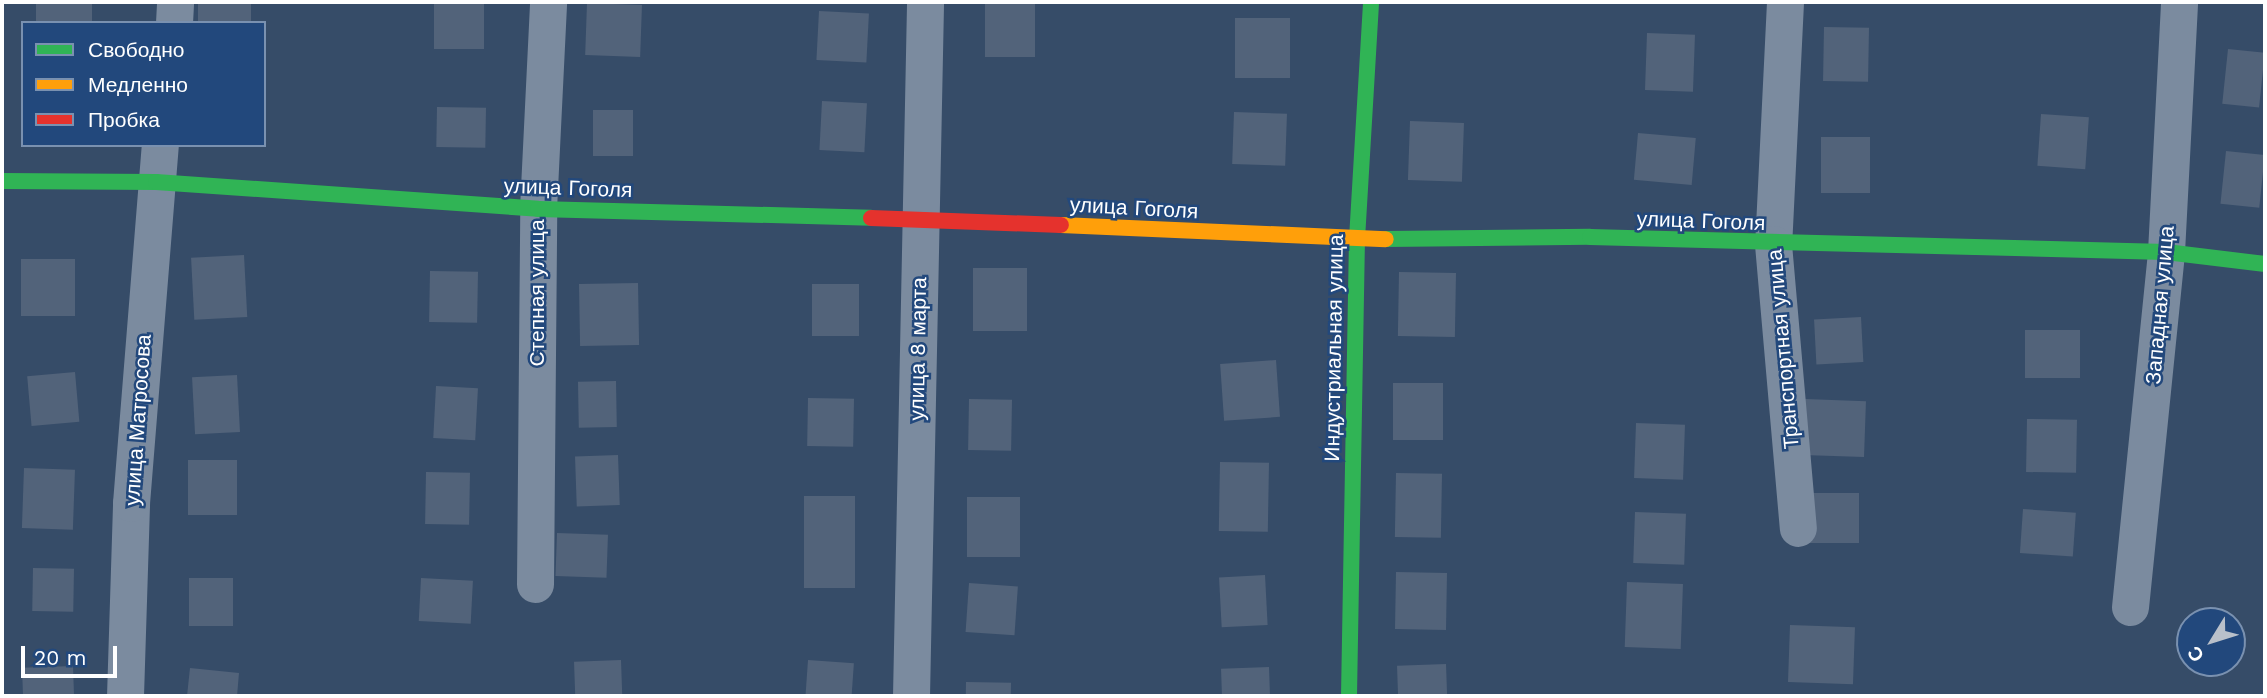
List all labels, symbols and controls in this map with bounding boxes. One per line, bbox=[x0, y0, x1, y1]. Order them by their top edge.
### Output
legend bbox=[21, 21, 266, 147]
text: Свободно bbox=[88, 37, 185, 62]
text: Медленно bbox=[88, 72, 188, 97]
text: Пробка bbox=[88, 107, 160, 132]
street label: улица Гоголя bbox=[503, 173, 633, 203]
street label: улица Гоголя bbox=[1069, 192, 1199, 224]
street label: улица Гоголя bbox=[1636, 206, 1766, 236]
street label: Степная улица bbox=[524, 219, 550, 367]
street label: Западная улица bbox=[2141, 225, 2179, 385]
street label: Индустриальная улица bbox=[1319, 234, 1349, 462]
street label: Транспортная улица bbox=[1762, 248, 1804, 450]
street label: улица 8 марта bbox=[904, 277, 932, 421]
street label: улица Матросова bbox=[119, 333, 157, 507]
north arrow bbox=[2176, 607, 2246, 677]
scale bar bbox=[24, 632, 121, 676]
text: С bbox=[2182, 642, 2209, 667]
text: 20 m bbox=[34, 645, 86, 670]

